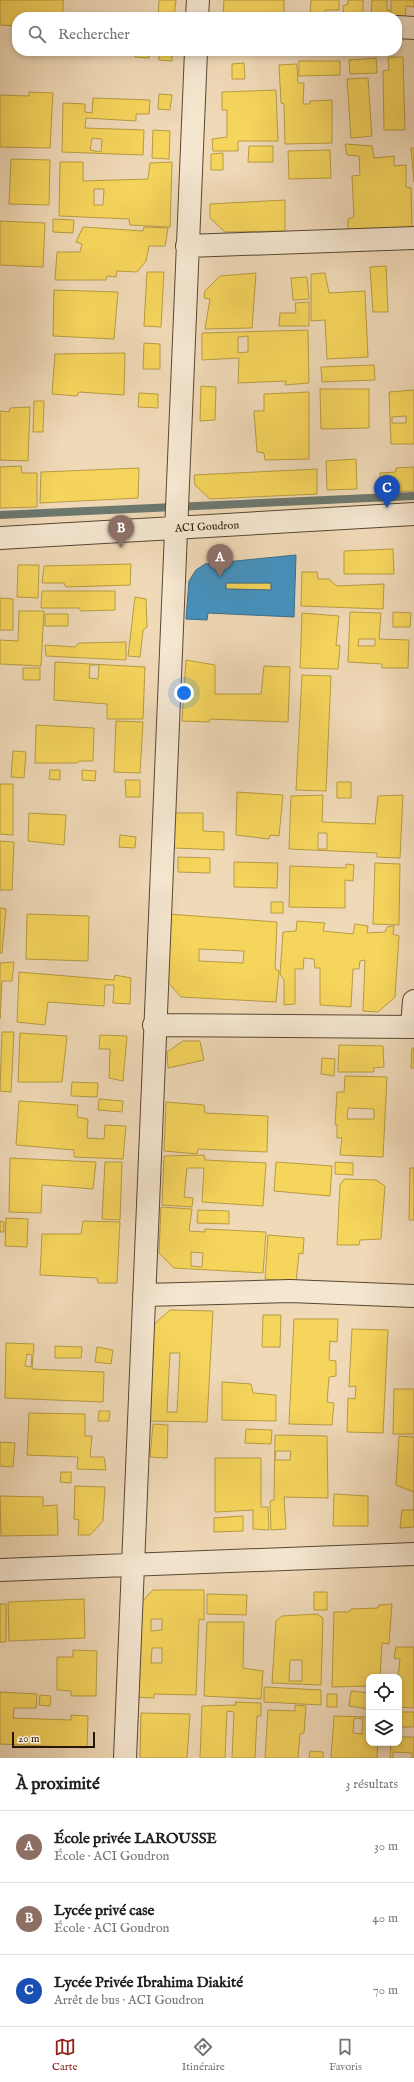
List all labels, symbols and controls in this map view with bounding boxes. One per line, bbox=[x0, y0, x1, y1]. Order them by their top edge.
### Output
search box bbox=[12, 12, 402, 56]
icon: search bbox=[26, 23, 48, 45]
text: Rechercher bbox=[58, 25, 130, 44]
pin: C bbox=[374, 475, 400, 508]
pin: B bbox=[108, 515, 134, 548]
street label: ACI Goudron bbox=[174, 518, 240, 536]
pin: A bbox=[207, 544, 233, 577]
your location bbox=[174, 683, 194, 703]
map controls bbox=[366, 1674, 402, 1746]
button: locate bbox=[366, 1674, 402, 1710]
button: layers bbox=[366, 1710, 402, 1746]
scale bar bbox=[12, 1730, 95, 1749]
text: 20 m bbox=[18, 1732, 39, 1746]
text: À proximité bbox=[16, 1774, 100, 1795]
text: 3 résultats bbox=[346, 1776, 398, 1793]
text: École privée LAROUSSE bbox=[54, 1829, 217, 1848]
text: A bbox=[25, 1838, 33, 1855]
text: 30 m bbox=[374, 1838, 398, 1855]
text: École · ACI Goudron bbox=[54, 1848, 170, 1865]
text: Lycée privé case bbox=[54, 1901, 154, 1920]
text: B bbox=[25, 1910, 33, 1927]
text: 40 m bbox=[372, 1910, 398, 1927]
text: École · ACI Goudron bbox=[54, 1920, 170, 1937]
text: Lycée Privée Ibrahima Diakité bbox=[54, 1973, 243, 1992]
text: C bbox=[24, 1982, 34, 1999]
text: 70 m bbox=[373, 1982, 398, 1999]
text: Arrêt de bus · ACI Goudron bbox=[54, 1992, 204, 2009]
tab: Carte bbox=[52, 2036, 78, 2074]
tab: Itinéraire bbox=[182, 2036, 225, 2074]
tab: Favoris bbox=[329, 2036, 362, 2074]

